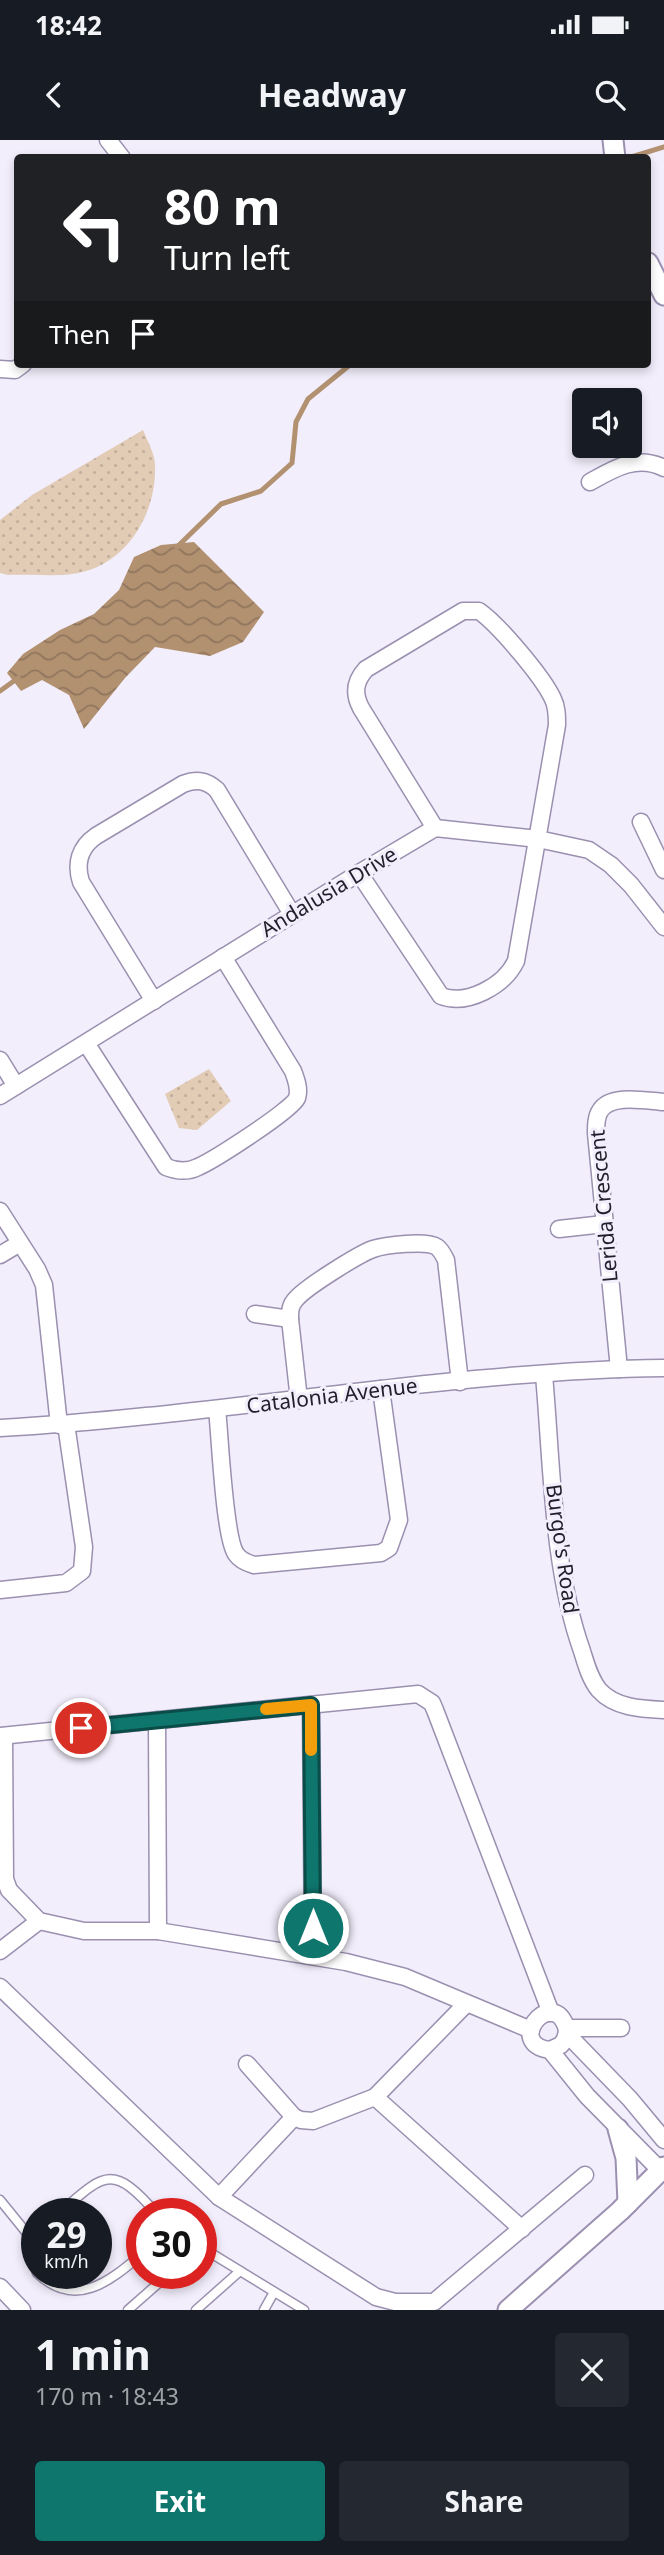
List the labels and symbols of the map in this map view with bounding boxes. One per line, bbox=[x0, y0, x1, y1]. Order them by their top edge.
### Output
street label: Andalusia Drive bbox=[255, 839, 402, 943]
street label: Lerida Crescent bbox=[582, 1128, 624, 1284]
street label: Catalonia Avenue bbox=[245, 1371, 419, 1419]
street label: Burgo's Road bbox=[540, 1482, 586, 1615]
pin bbox=[51, 1698, 111, 1758]
position arrow bbox=[276, 1891, 350, 1965]
speed limit sign: 30 bbox=[126, 2198, 217, 2289]

